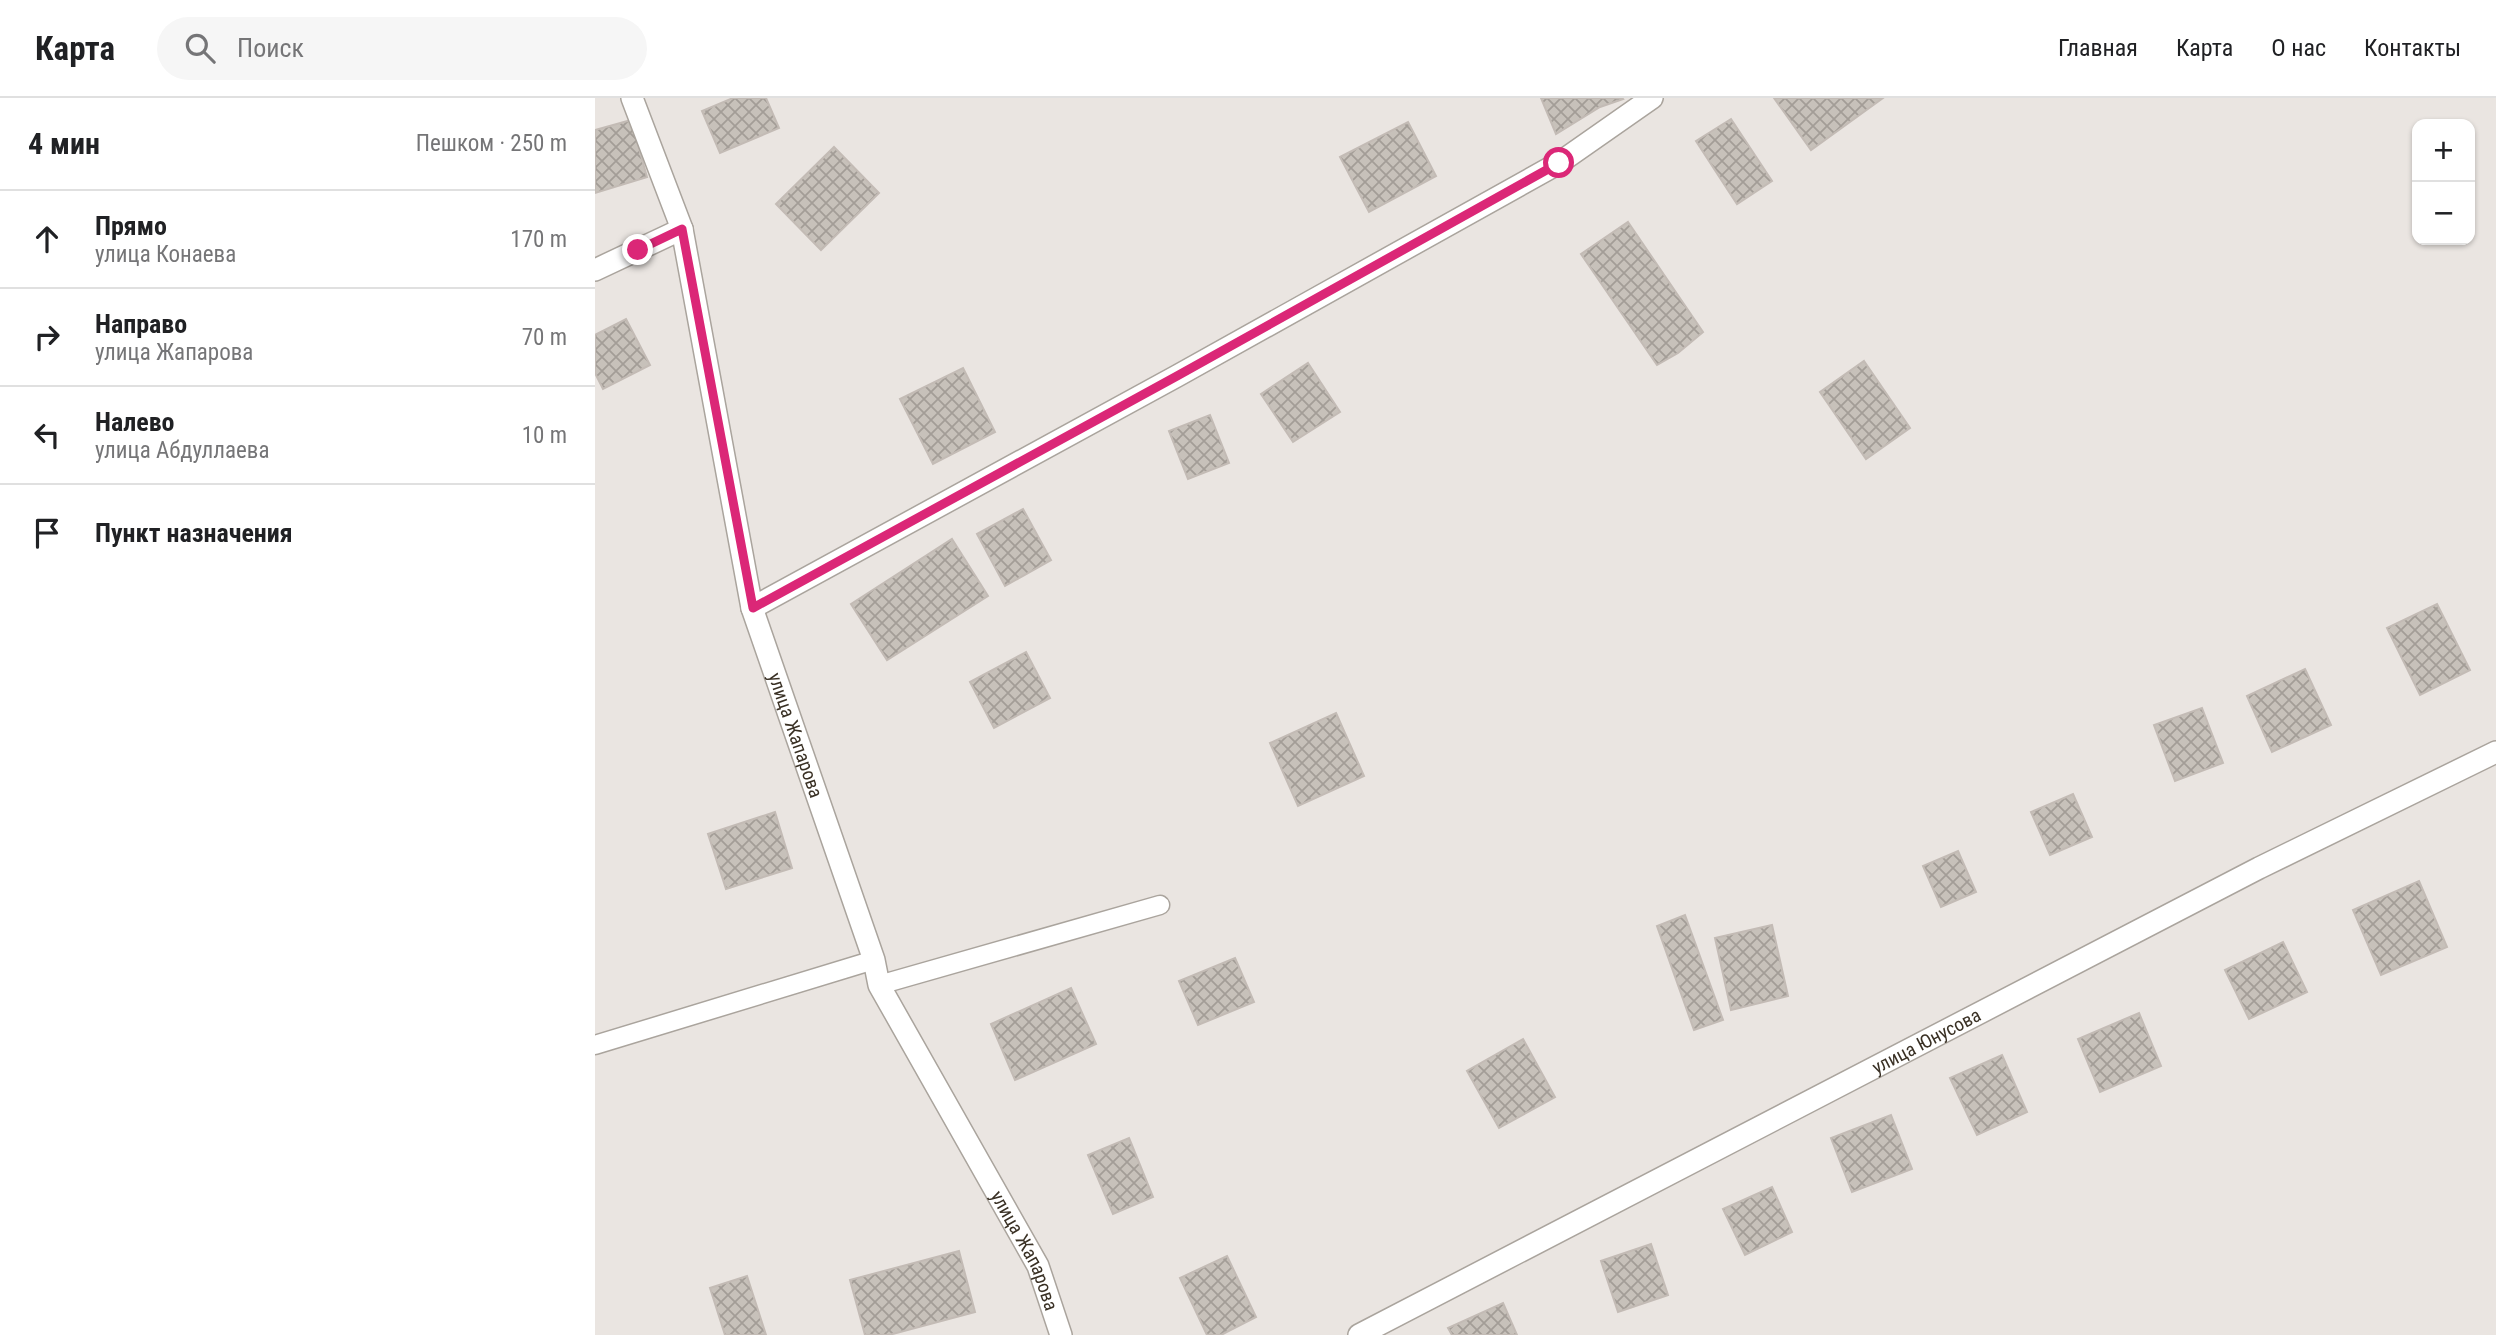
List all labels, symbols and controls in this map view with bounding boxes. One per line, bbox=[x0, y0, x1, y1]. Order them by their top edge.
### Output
search box bbox=[157, 17, 647, 80]
text: Карта bbox=[35, 29, 115, 68]
icon: search bbox=[181, 29, 219, 67]
text: Поиск bbox=[237, 33, 304, 63]
text: Главная bbox=[2058, 34, 2138, 62]
text: Карта bbox=[2176, 34, 2233, 62]
text: О нас bbox=[2271, 34, 2326, 62]
text: Контакты bbox=[2364, 34, 2461, 62]
map controls bbox=[2412, 119, 2475, 245]
button: + bbox=[2412, 119, 2475, 182]
text: 4 мин bbox=[28, 126, 100, 161]
text: Пешком · 250 m bbox=[416, 130, 567, 157]
route start bbox=[1543, 147, 1574, 178]
button: − bbox=[2412, 182, 2475, 245]
text: Прямо bbox=[95, 211, 167, 241]
icon: ahead bbox=[28, 220, 66, 258]
text: 170 m bbox=[510, 226, 567, 253]
route end bbox=[622, 234, 653, 265]
text: улица Конаева bbox=[95, 241, 236, 268]
text: Направо bbox=[95, 309, 187, 339]
icon: right bbox=[28, 318, 66, 356]
text: 70 m bbox=[522, 324, 567, 351]
text: улица Жапарова bbox=[95, 339, 253, 366]
text: Налево bbox=[95, 407, 175, 437]
icon: left bbox=[28, 416, 66, 454]
text: 10 m bbox=[522, 422, 567, 449]
text: улица Абдуллаева bbox=[95, 437, 269, 464]
icon: arrive bbox=[28, 514, 66, 552]
text: Пункт назначения bbox=[95, 518, 293, 548]
street label: улица Жапарова bbox=[763, 670, 828, 801]
street label: улица Юнусова bbox=[1868, 1003, 1985, 1079]
street label: улица Жапарова bbox=[986, 1187, 1063, 1313]

